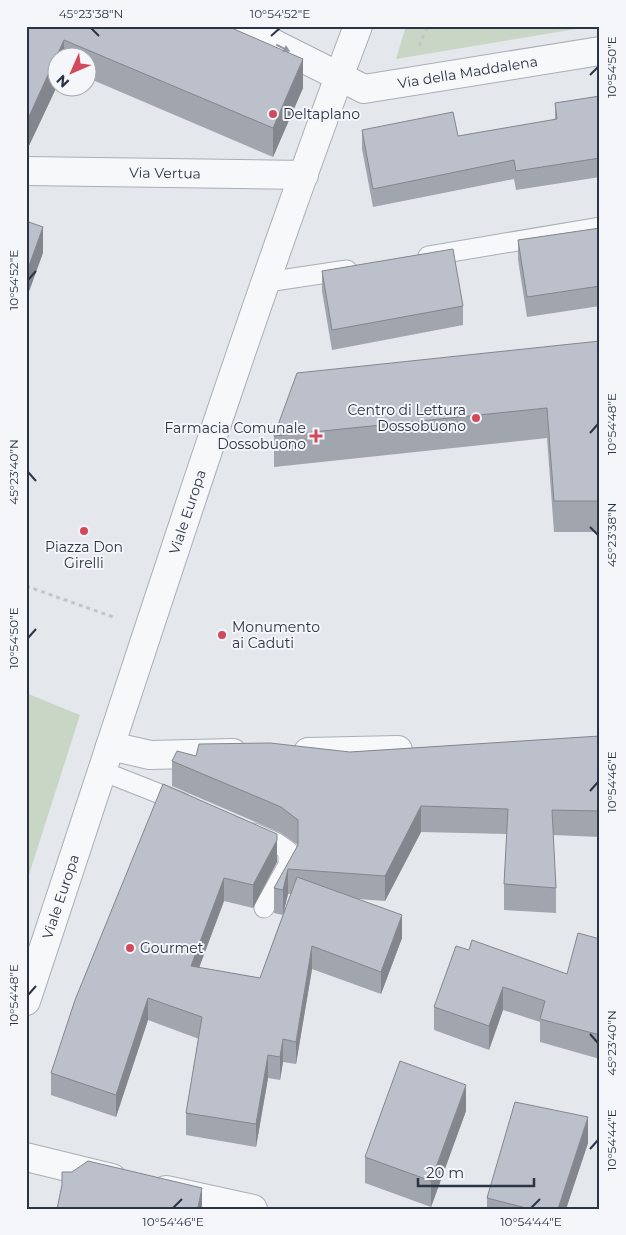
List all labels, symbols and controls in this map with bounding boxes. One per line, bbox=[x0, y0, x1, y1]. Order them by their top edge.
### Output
text: 45°23'38"N bbox=[59, 6, 123, 21]
text: 10°54'52"E bbox=[250, 6, 310, 21]
text: 10°54'50"E bbox=[604, 36, 619, 98]
one-way arrow bbox=[276, 44, 290, 52]
north arrow bbox=[48, 48, 98, 98]
street label: Via della Maddalena bbox=[396, 52, 539, 92]
text: N bbox=[52, 71, 73, 92]
place label: Deltaplano bbox=[283, 105, 360, 123]
marker: Deltaplano bbox=[267, 108, 279, 120]
street label: Via Vertua bbox=[129, 163, 201, 183]
text: 10°54'52"E bbox=[6, 250, 21, 310]
text: 10°54'48"E bbox=[604, 393, 619, 455]
place label: Centro di Lettura Dossobuono bbox=[348, 401, 466, 435]
marker: Centro di Lettura Dossobuono bbox=[470, 412, 482, 424]
place label: Farmacia Comunale Dossobuono bbox=[164, 419, 306, 453]
marker: Farmacia Comunale Dossobuono bbox=[310, 430, 322, 442]
text: 45°23'40"N bbox=[6, 439, 21, 505]
street label: Viale Europa bbox=[165, 467, 210, 557]
text: 45°23'38"N bbox=[604, 503, 619, 567]
marker: Piazza Don Girelli bbox=[78, 525, 90, 537]
place label: Piazza Don Girelli bbox=[45, 538, 123, 572]
text: 10°54'50"E bbox=[6, 607, 21, 669]
place label: Monumento ai Caduti bbox=[232, 618, 320, 652]
marker: Monumento ai Caduti bbox=[216, 629, 228, 641]
text: 10°54'46"E bbox=[604, 751, 619, 813]
street label: Viale Europa bbox=[38, 852, 83, 941]
place label: Gourmet bbox=[140, 939, 204, 957]
marker: Gourmet bbox=[124, 942, 136, 954]
text: 10°54'48"E bbox=[6, 964, 21, 1026]
text: 45°23'40"N bbox=[604, 1010, 619, 1076]
text: 10°54'44"E bbox=[604, 1109, 619, 1171]
scale bar bbox=[418, 1155, 535, 1187]
text: 20 m bbox=[426, 1163, 464, 1182]
text: 10°54'46"E bbox=[142, 1214, 204, 1229]
text: 10°54'44"E bbox=[500, 1214, 562, 1229]

